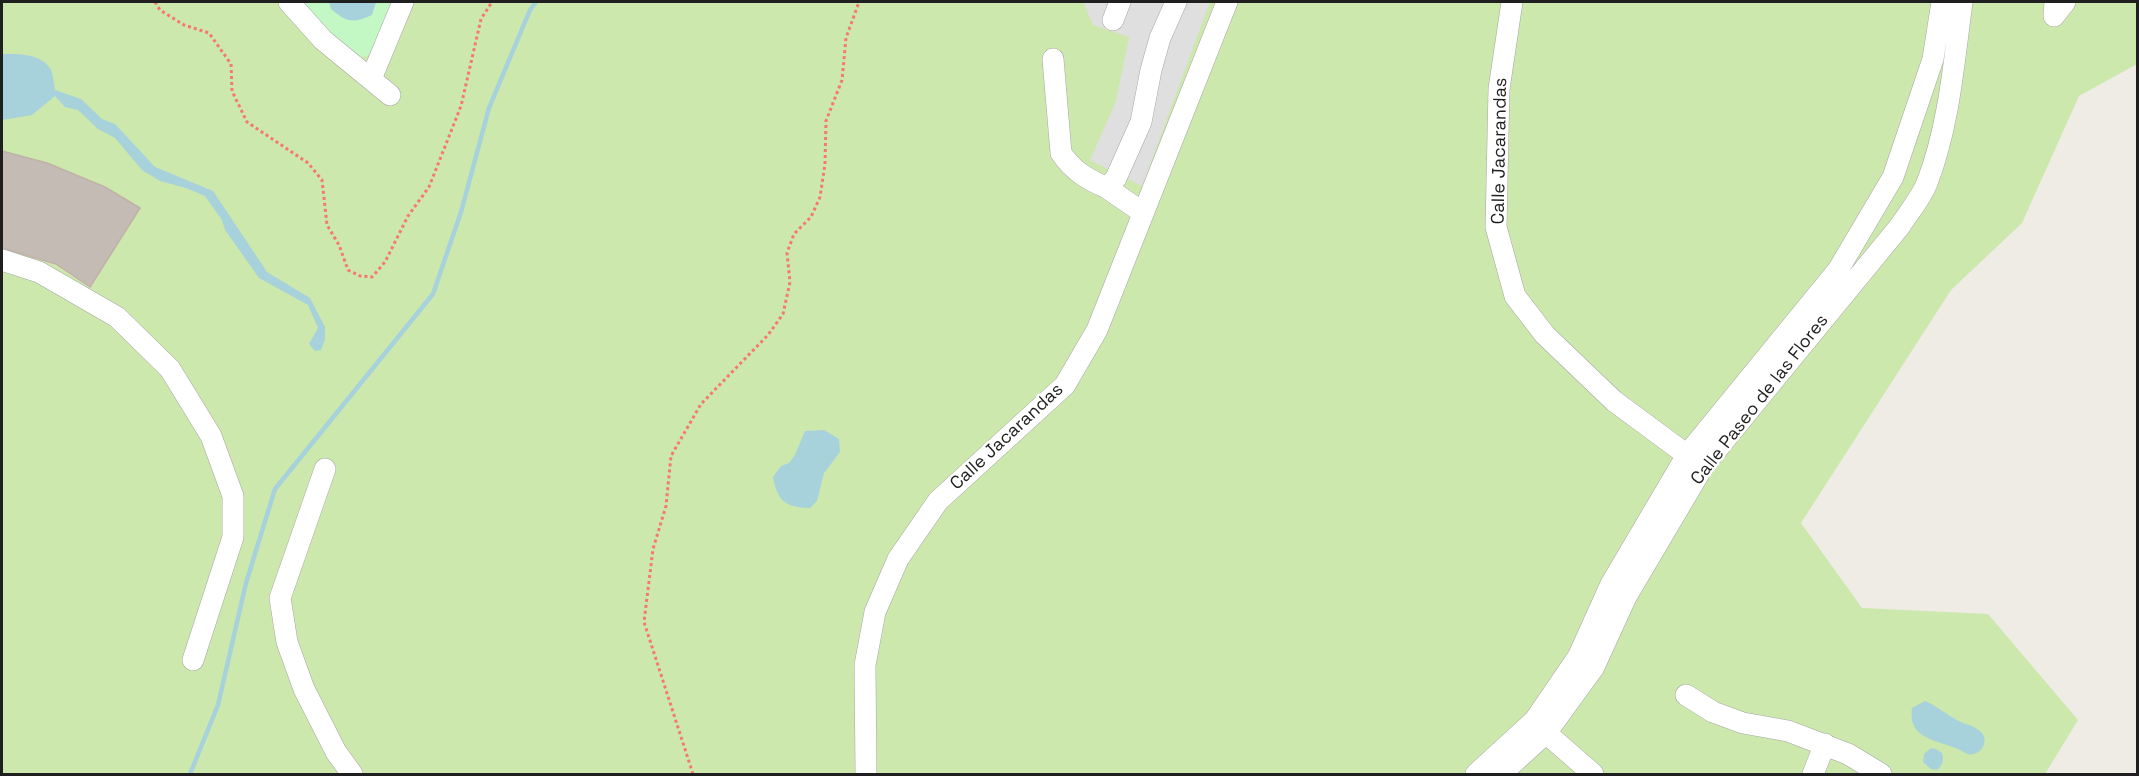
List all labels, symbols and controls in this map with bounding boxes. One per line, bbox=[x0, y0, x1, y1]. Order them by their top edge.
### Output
street label: Calle Jacarandas bbox=[1488, 77, 1512, 225]
street label: Calle Paseo de las Flores bbox=[1687, 310, 1833, 490]
street label: Calle Jacarandas bbox=[946, 379, 1068, 495]

